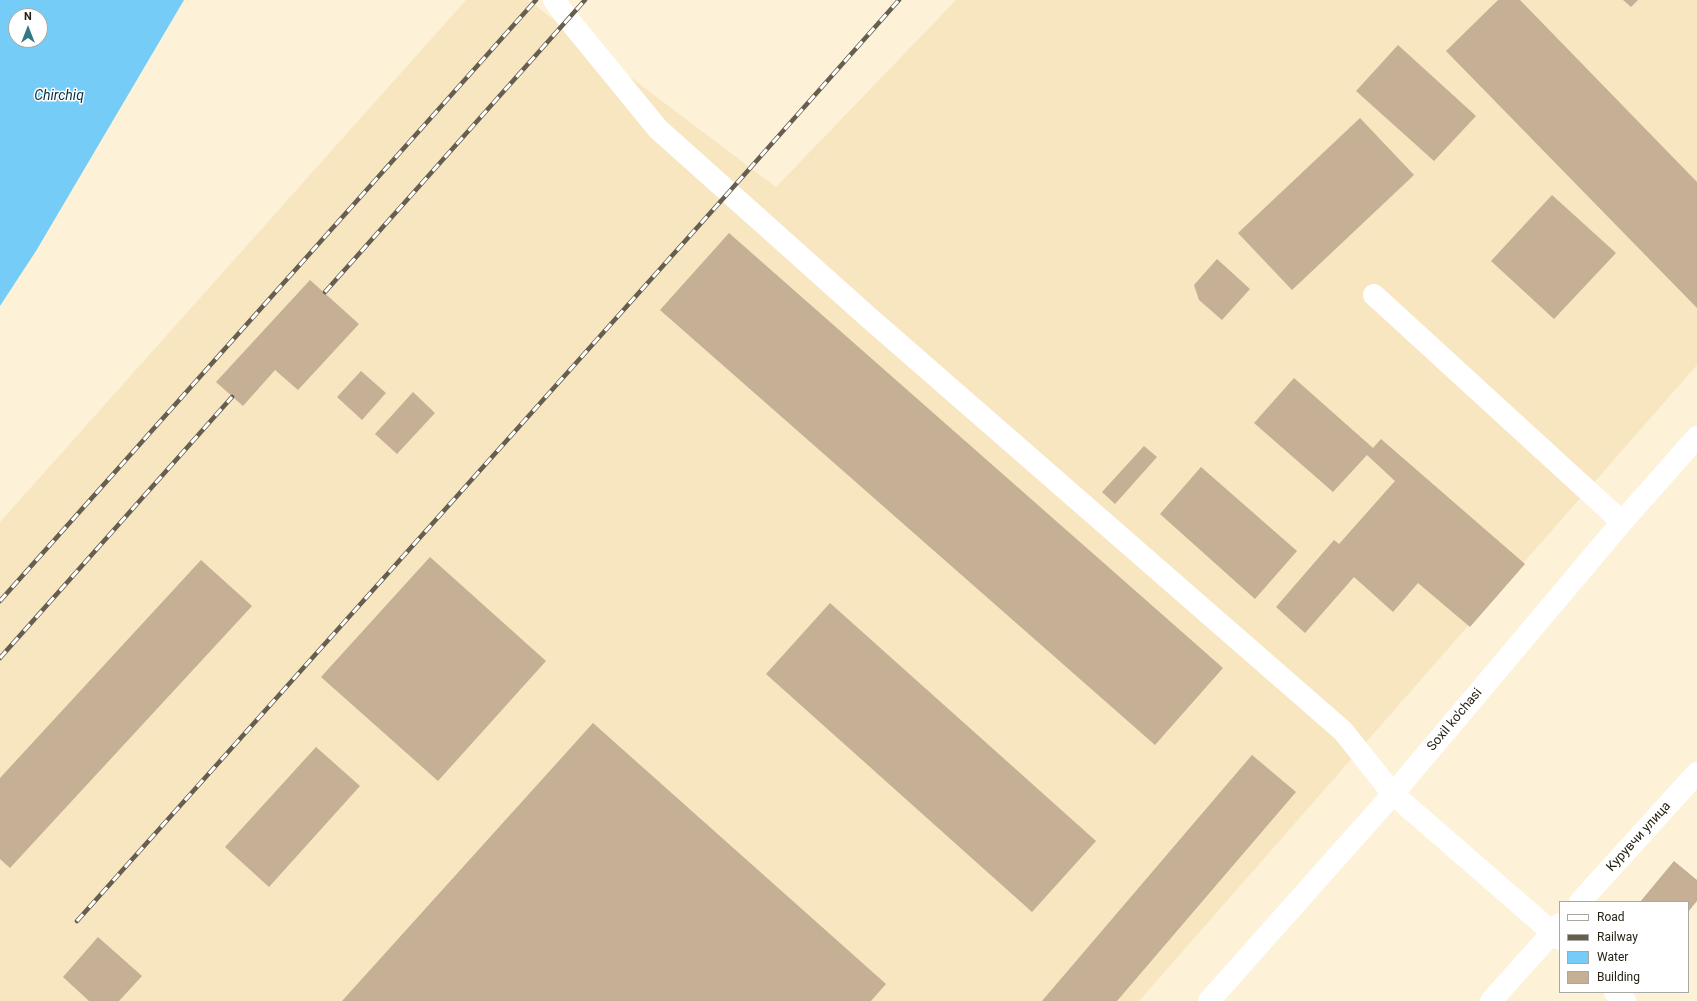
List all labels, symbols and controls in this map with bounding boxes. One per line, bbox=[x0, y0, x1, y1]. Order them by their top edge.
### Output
north arrow bbox=[8, 8, 48, 48]
text: N bbox=[24, 10, 32, 23]
water label: Chirchiq bbox=[34, 88, 84, 104]
street label: Soxil ko'chasi bbox=[1424, 686, 1486, 754]
street label: Курувчи улица bbox=[1604, 799, 1674, 875]
legend bbox=[1559, 901, 1689, 993]
text: Road bbox=[1597, 910, 1625, 924]
text: Railway bbox=[1597, 930, 1638, 944]
text: Water bbox=[1597, 950, 1628, 964]
text: Building bbox=[1597, 970, 1640, 984]

